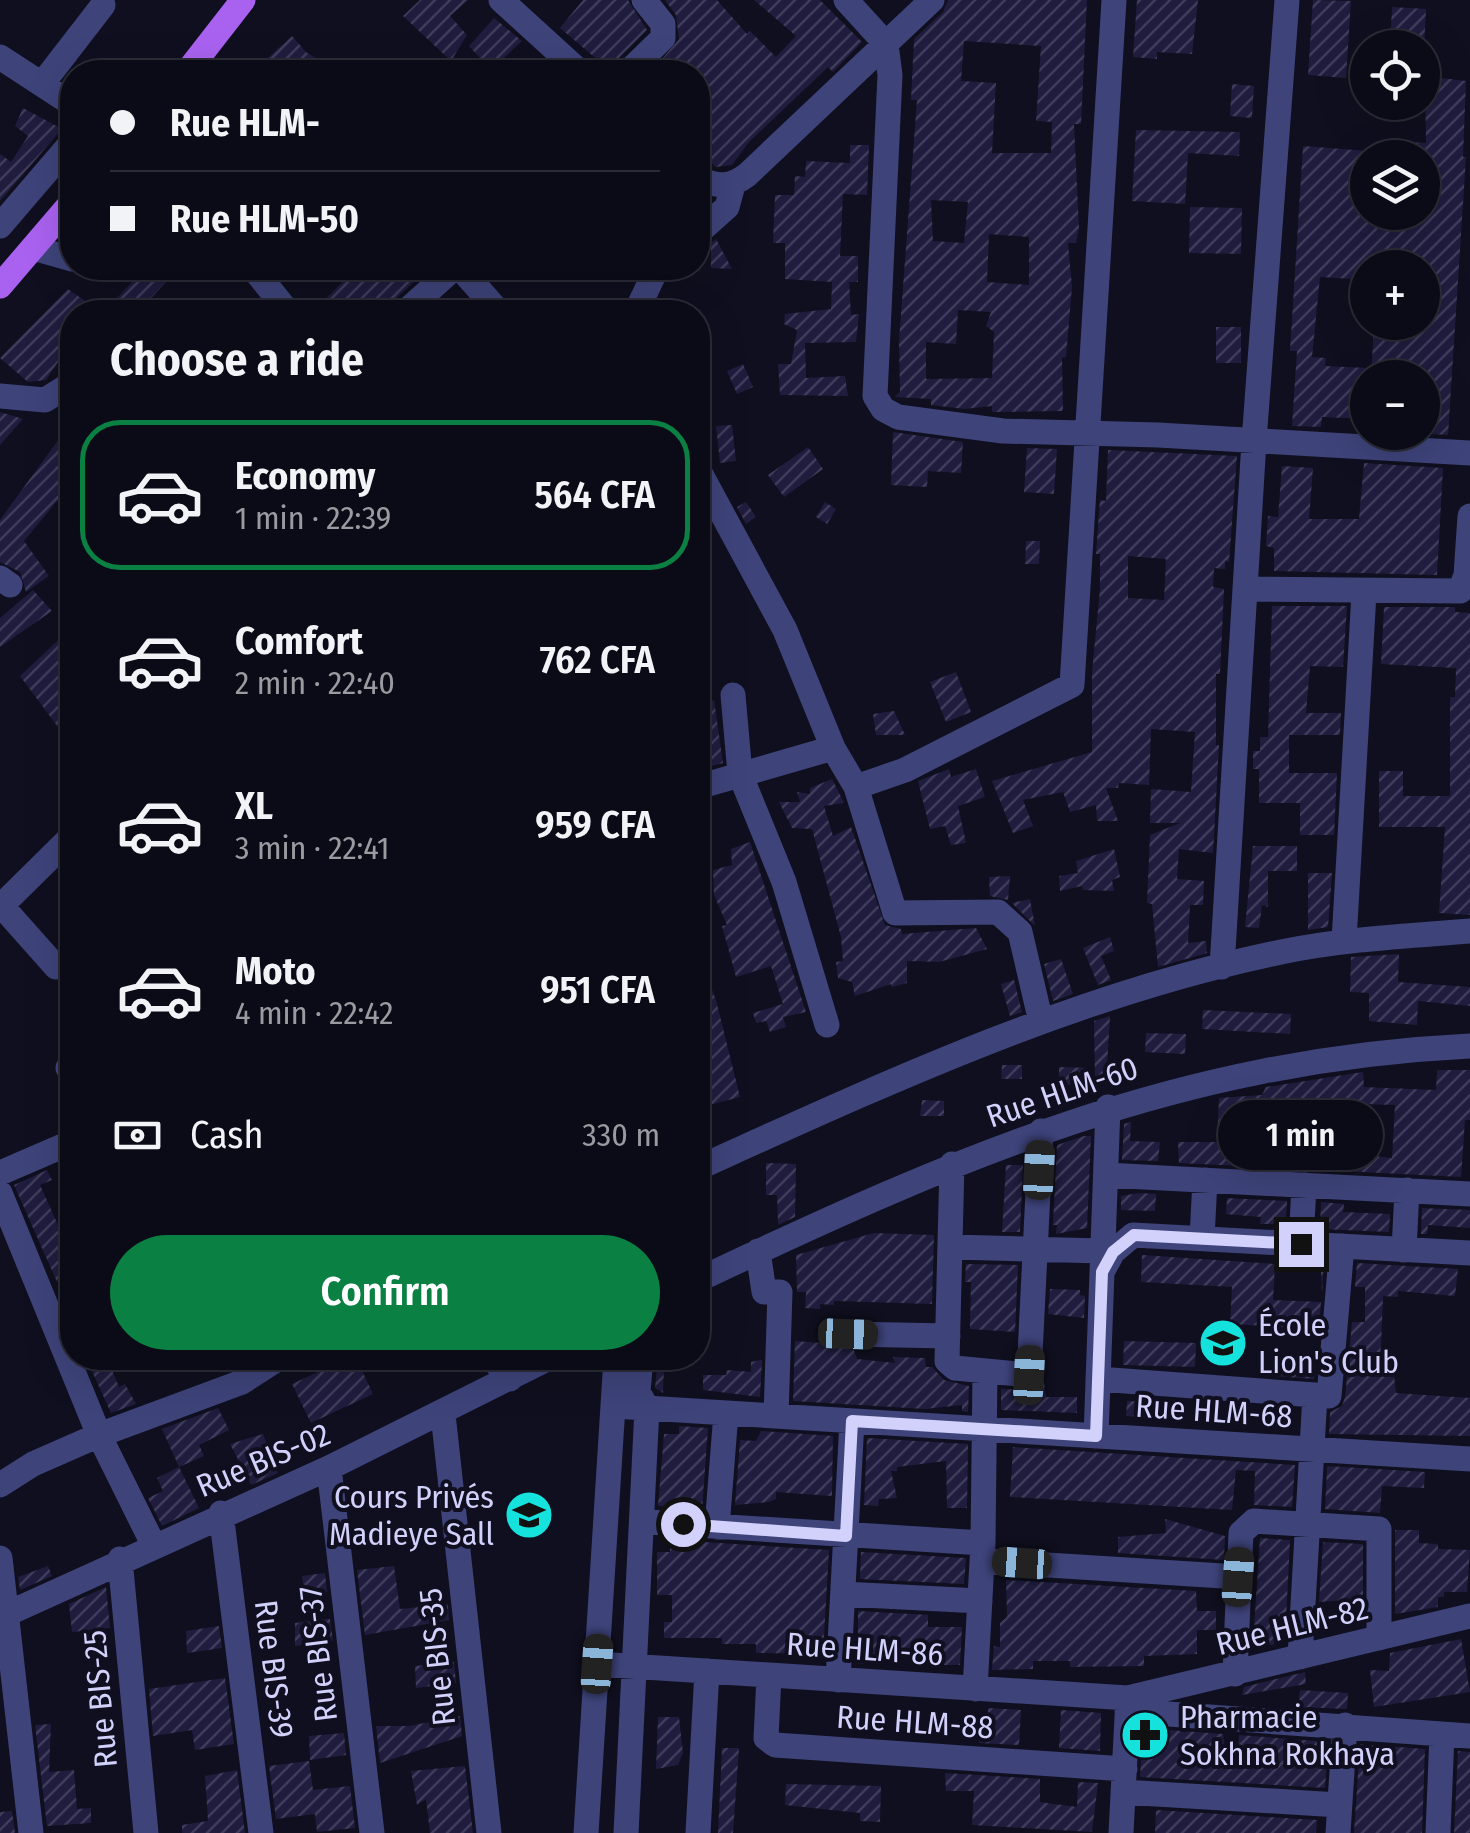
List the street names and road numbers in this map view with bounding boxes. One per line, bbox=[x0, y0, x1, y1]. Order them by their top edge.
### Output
street label: Rue HLM-60 bbox=[981, 1048, 1143, 1136]
street label: Rue HLM-68 bbox=[1134, 1387, 1294, 1435]
street label: Rue BIS-02 bbox=[190, 1415, 336, 1505]
street label: Rue BIS-37 bbox=[291, 1584, 345, 1724]
street label: Rue BIS-35 bbox=[411, 1586, 463, 1728]
street label: Rue HLM-82 bbox=[1212, 1589, 1372, 1663]
street label: Rue BIS-39 bbox=[247, 1598, 301, 1740]
street label: Rue HLM-86 bbox=[785, 1625, 945, 1673]
street label: Rue BIS-25 bbox=[75, 1629, 125, 1769]
street label: Rue HLM-88 bbox=[835, 1698, 995, 1746]

